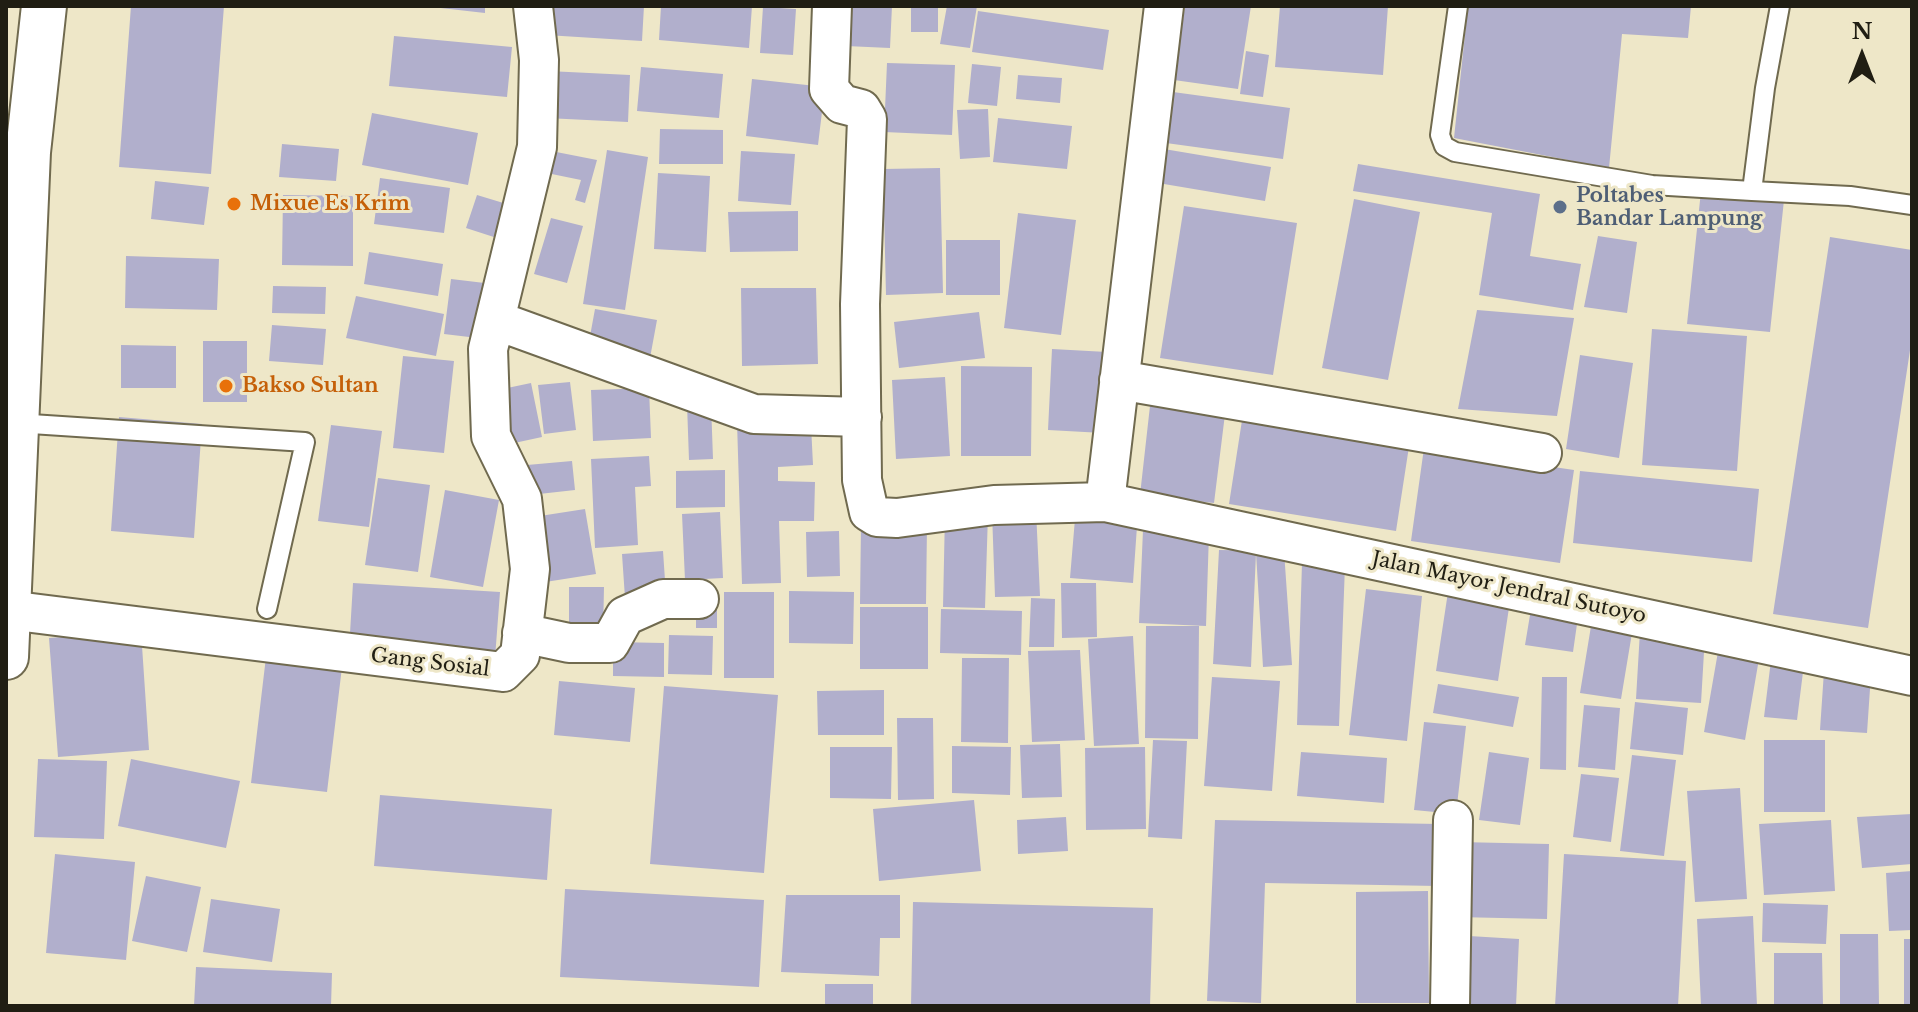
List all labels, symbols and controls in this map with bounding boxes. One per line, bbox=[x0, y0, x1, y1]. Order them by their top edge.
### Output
north arrow bbox=[1822, 16, 1902, 96]
text: N bbox=[1852, 18, 1872, 45]
place label: Poltabes Bandar Lampung bbox=[1576, 184, 1762, 231]
place label: Mixue Es Krim bbox=[250, 192, 410, 216]
marker: Mixue Es Krim bbox=[225, 195, 243, 213]
marker: Poltabes Bandar Lampung bbox=[1551, 198, 1569, 216]
place label: Bakso Sultan bbox=[242, 374, 379, 398]
marker: Bakso Sultan bbox=[217, 377, 235, 395]
street label: Jalan Mayor Jendral Sutoyo bbox=[1370, 547, 1648, 629]
street label: Gang Sosial bbox=[369, 644, 491, 682]

